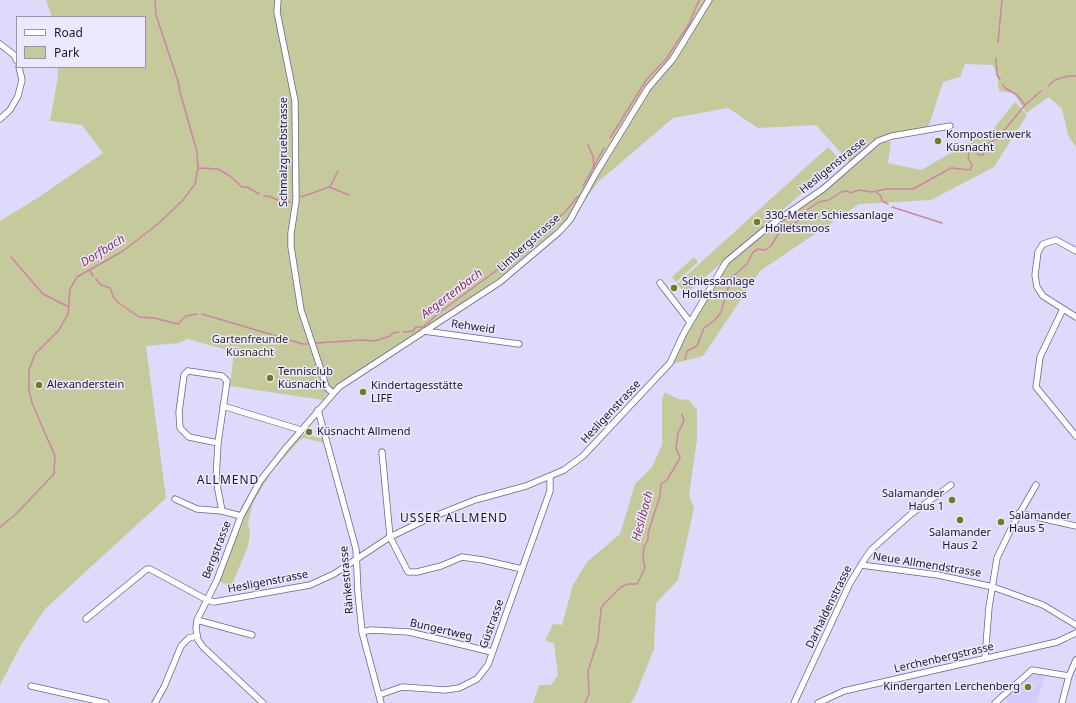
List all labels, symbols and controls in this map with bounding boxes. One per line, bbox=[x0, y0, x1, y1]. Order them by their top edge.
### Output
legend bbox=[16, 16, 146, 68]
text: Road bbox=[54, 24, 83, 41]
text: Park bbox=[54, 44, 79, 61]
street label: Schmalzgruebstrasse bbox=[277, 97, 291, 207]
place label: Kompostierwerk Küsnacht bbox=[946, 128, 1031, 154]
street label: Hesligenstrasse bbox=[797, 135, 869, 197]
marker: Kompostierwerk Küsnacht bbox=[933, 136, 943, 146]
place label: 330-Meter Schiessanlage Holletsmoos bbox=[765, 209, 894, 235]
street label: Limbergstrasse bbox=[495, 211, 563, 275]
marker: 330-Meter Schiessanlage Holletsmoos bbox=[752, 217, 762, 227]
water label: Dorfbach bbox=[78, 232, 128, 270]
water label: Aegertenbach bbox=[418, 266, 486, 322]
place label: Schiessanlage Holletsmoos bbox=[682, 275, 755, 301]
marker: Schiessanlage Holletsmoos bbox=[669, 283, 679, 293]
street label: Rehweid bbox=[450, 317, 496, 337]
park label: Gartenfreunde Küsnacht bbox=[212, 333, 288, 359]
place label: Tennisclub Küsnacht bbox=[278, 365, 333, 391]
marker: Tennisclub Küsnacht bbox=[265, 373, 275, 383]
place label: Alexanderstein bbox=[47, 378, 124, 392]
street label: Hesligenstrasse bbox=[578, 378, 644, 446]
place label: Kindertagesstätte LIFE bbox=[371, 379, 463, 405]
marker: Alexanderstein bbox=[34, 380, 44, 390]
marker: Kindertagesstätte LIFE bbox=[358, 387, 368, 397]
place label: Küsnacht Allmend bbox=[317, 425, 411, 439]
marker: Küsnacht Allmend bbox=[304, 427, 314, 437]
district label: ALLMEND bbox=[197, 474, 259, 488]
place label: Salamander Haus 1 bbox=[882, 487, 944, 513]
water label: Heslibach bbox=[629, 489, 657, 543]
marker: Salamander Haus 1 bbox=[947, 495, 957, 505]
place label: Salamander Haus 5 bbox=[1009, 509, 1071, 535]
district label: USSER ALLMEND bbox=[400, 512, 508, 526]
marker: Salamander Haus 2 bbox=[955, 515, 965, 525]
marker: Salamander Haus 5 bbox=[996, 517, 1006, 527]
street label: Bergstrasse bbox=[200, 519, 234, 581]
place label: Salamander Haus 2 bbox=[929, 526, 991, 552]
street label: Ränkestrasse bbox=[337, 545, 357, 615]
street label: Neue Allmendstrasse bbox=[872, 550, 982, 580]
street label: Darhaldenstrasse bbox=[803, 563, 855, 651]
street label: Hesligenstrasse bbox=[227, 568, 309, 596]
street label: Güstrasse bbox=[477, 598, 507, 650]
street label: Bungertweg bbox=[408, 616, 474, 644]
street label: Lerchenbergstrasse bbox=[893, 640, 995, 676]
place label: Kindergarten Lerchenberg bbox=[883, 680, 1020, 694]
marker: Kindergarten Lerchenberg bbox=[1023, 682, 1033, 692]

